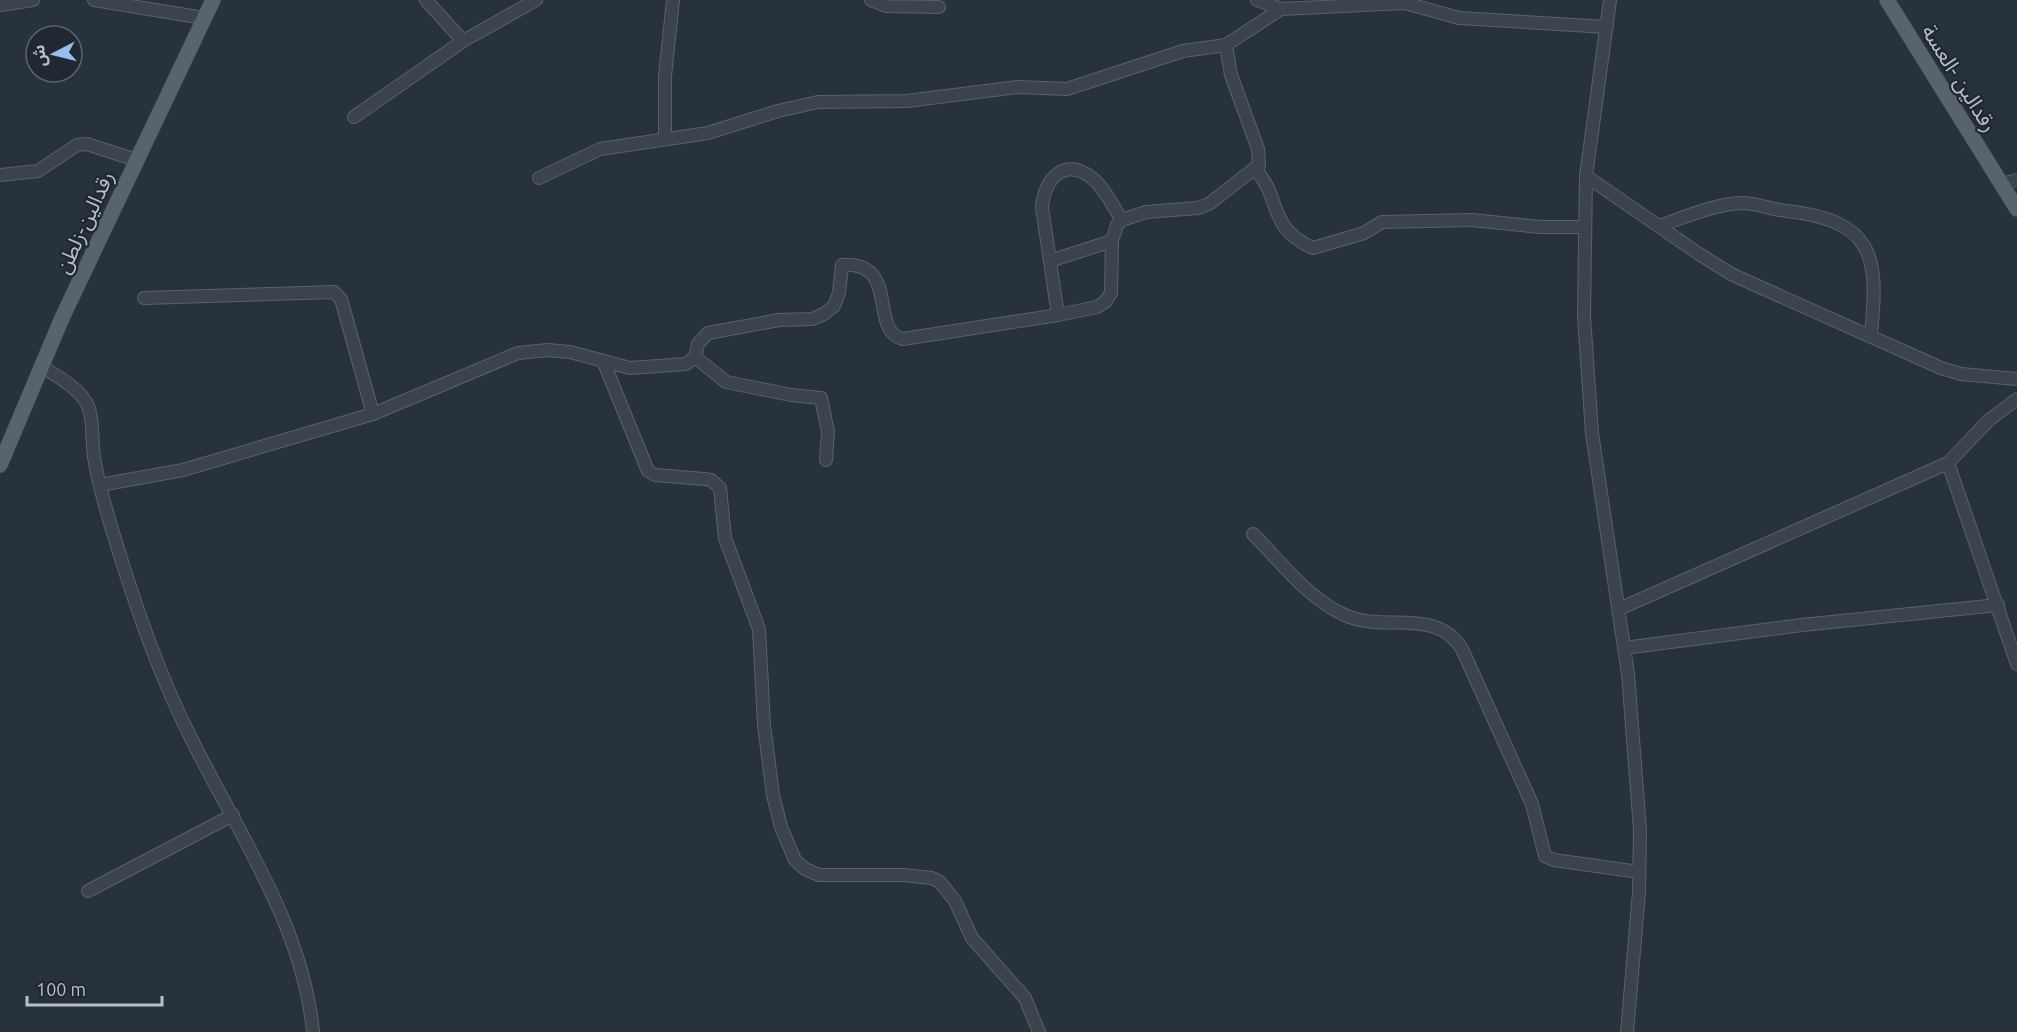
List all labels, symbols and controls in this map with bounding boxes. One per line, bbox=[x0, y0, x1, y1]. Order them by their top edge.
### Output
street label: رقدالين -العسة bbox=[1917, 20, 2002, 136]
north arrow bbox=[24, 24, 84, 84]
text: ش bbox=[29, 44, 50, 68]
street label: رقدالين-زلطن bbox=[50, 167, 119, 277]
scale bar bbox=[27, 969, 162, 1007]
text: 100 m bbox=[36, 979, 86, 999]

